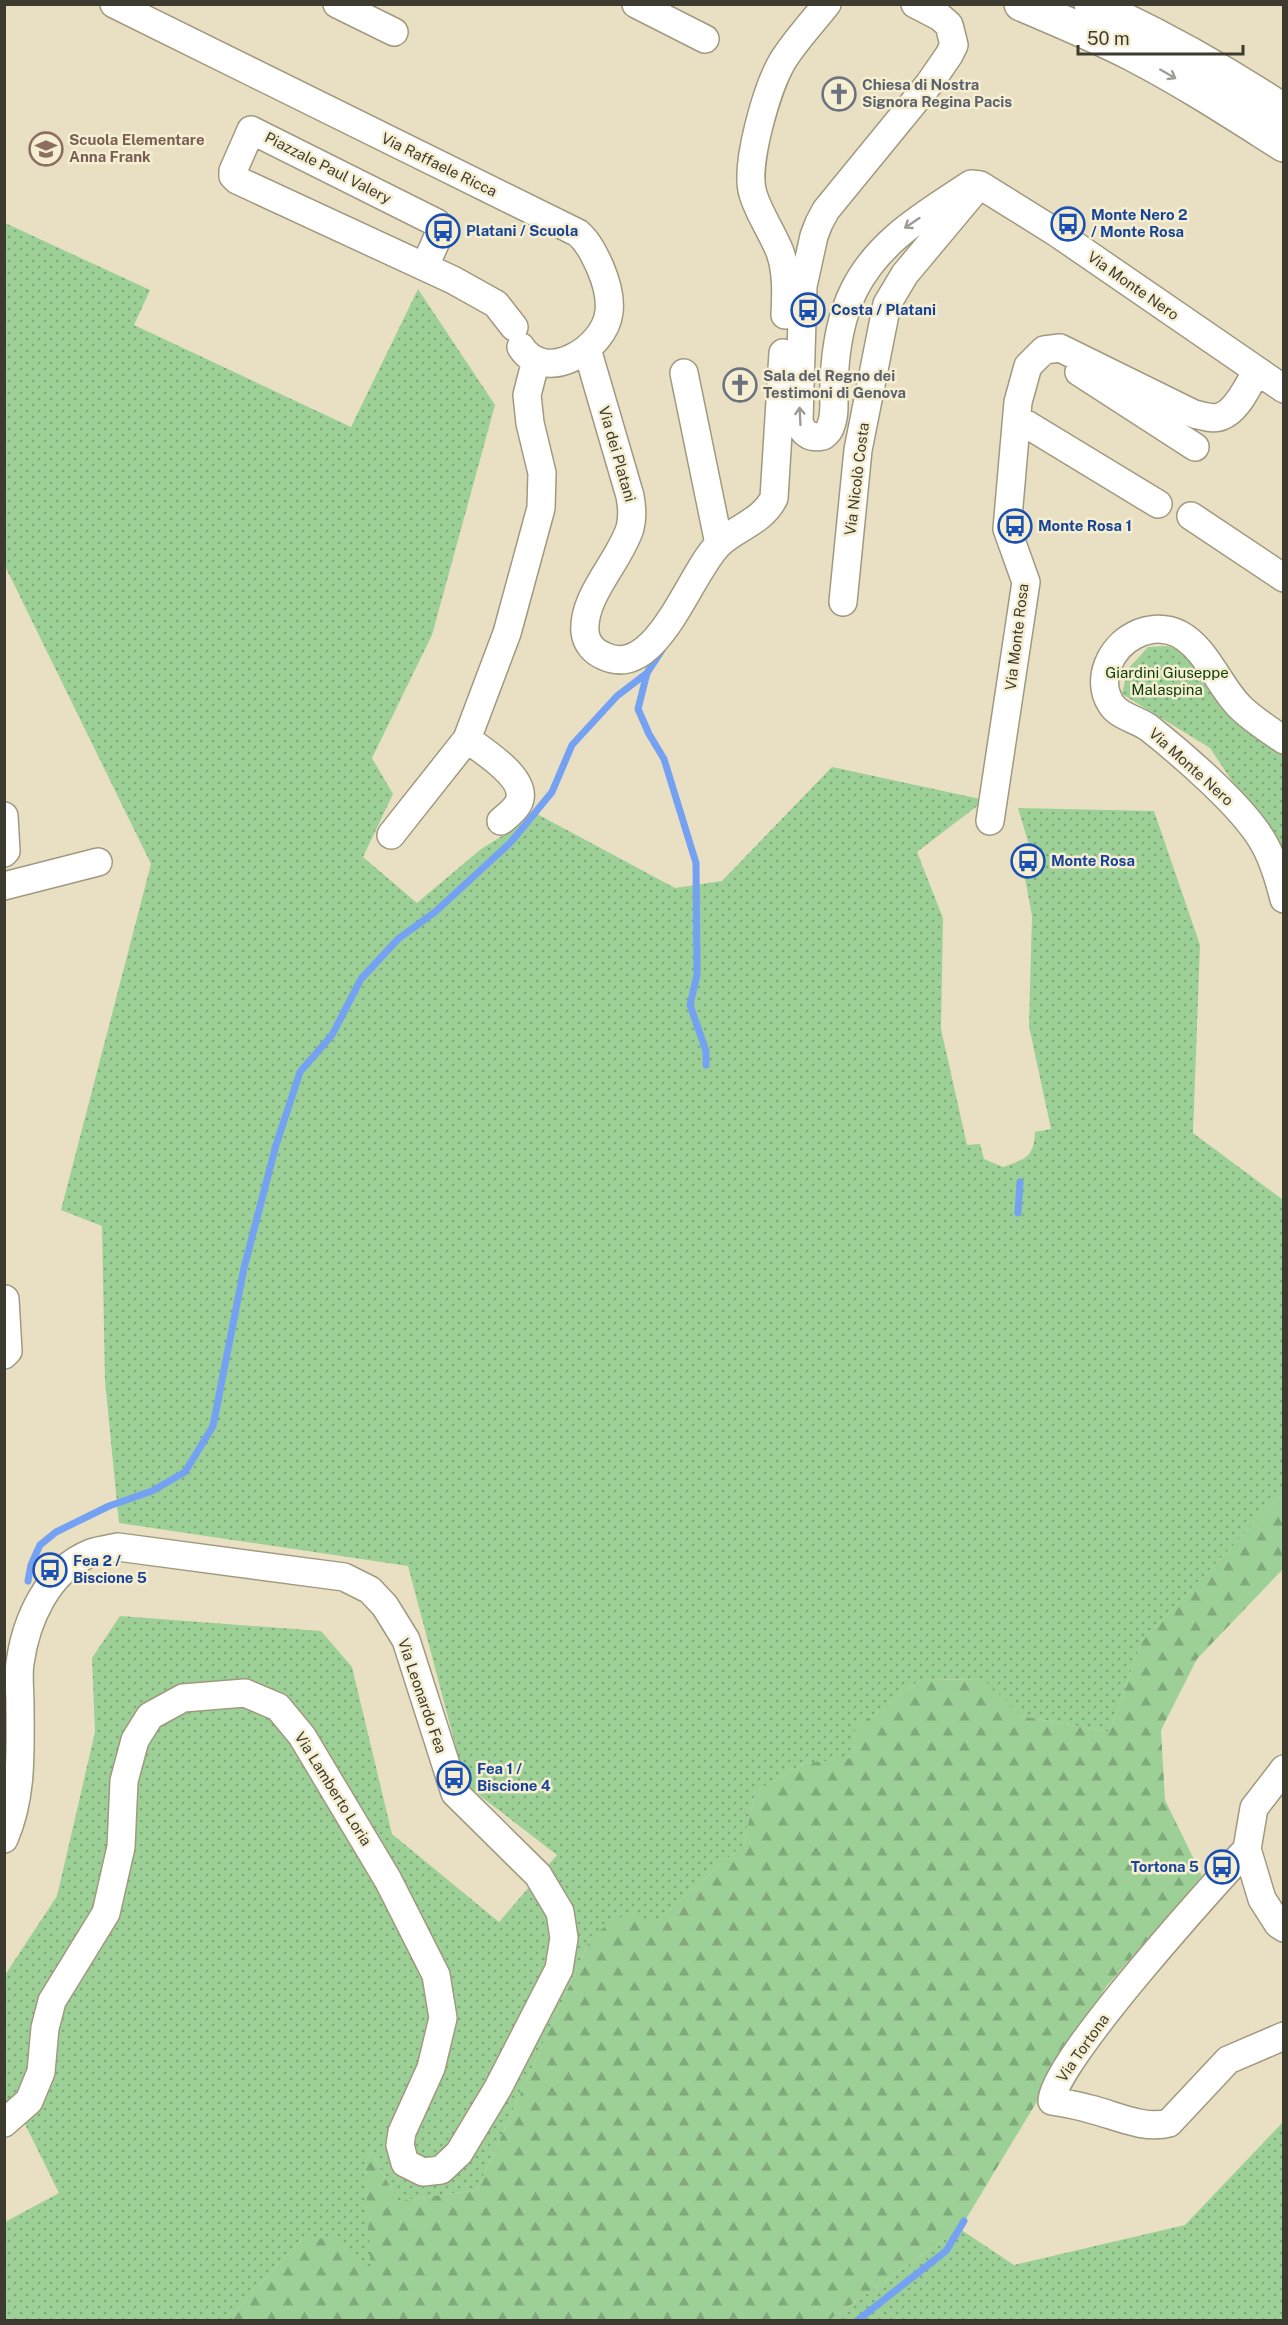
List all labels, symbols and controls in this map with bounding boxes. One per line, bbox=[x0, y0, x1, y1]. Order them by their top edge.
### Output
scale bar bbox=[1078, 18, 1243, 56]
text: 50 m bbox=[1087, 28, 1130, 49]
one-way arrow bbox=[1160, 69, 1177, 81]
church icon: Chiesa di Nostra Signora Regina Pacis bbox=[821, 76, 857, 112]
place label: Chiesa di Nostra Signora Regina Pacis bbox=[862, 76, 1012, 110]
street label: Piazzale Paul Valery bbox=[262, 128, 394, 207]
street label: Via Raffaele Ricca bbox=[379, 129, 500, 200]
school or university icon: Scuola Elementare Anna Frank bbox=[28, 131, 64, 167]
place label: Scuola Elementare Anna Frank bbox=[69, 131, 205, 165]
bus stop icon: Monte Nero 2 / Monte Rosa bbox=[1050, 206, 1086, 242]
place label: Monte Nero 2 / Monte Rosa bbox=[1091, 206, 1188, 240]
bus stop icon: Platani / Scuola bbox=[425, 213, 461, 249]
one-way arrow bbox=[904, 217, 921, 229]
place label: Platani / Scuola bbox=[466, 222, 578, 239]
street label: Via Monte Nero bbox=[1084, 248, 1182, 323]
bus stop icon: Costa / Platani bbox=[790, 292, 826, 328]
place label: Costa / Platani bbox=[831, 301, 936, 318]
church icon: Sala del Regno dei Testimoni di Genova bbox=[722, 367, 758, 403]
place label: Sala del Regno dei Testimoni di Genova bbox=[763, 367, 906, 401]
street label: Via dei Platani bbox=[596, 404, 639, 504]
one-way arrow bbox=[794, 407, 805, 427]
street label: Via Nicolò Costa bbox=[841, 421, 872, 536]
bus stop icon: Monte Rosa 1 bbox=[997, 508, 1033, 544]
place label: Monte Rosa 1 bbox=[1038, 517, 1132, 534]
street label: Via Monte Rosa bbox=[1002, 582, 1032, 691]
park label: Giardini Giuseppe Malaspina bbox=[1105, 664, 1229, 698]
street label: Via Monte Nero bbox=[1146, 724, 1237, 809]
bus stop icon: Monte Rosa bbox=[1010, 843, 1046, 879]
place label: Monte Rosa bbox=[1051, 852, 1135, 869]
bus stop icon: Fea 2 / Biscione 5 bbox=[32, 1552, 68, 1588]
place label: Fea 2 / Biscione 5 bbox=[73, 1552, 147, 1586]
street label: Via Leonardo Fea bbox=[395, 1636, 450, 1755]
street label: Via Lamberto Loria bbox=[292, 1729, 375, 1849]
bus stop icon: Fea 1 / Biscione 4 bbox=[436, 1760, 472, 1796]
place label: Fea 1 / Biscione 4 bbox=[477, 1760, 551, 1794]
bus stop icon: Tortona 5 bbox=[1204, 1849, 1240, 1885]
place label: Tortona 5 bbox=[1131, 1858, 1199, 1875]
street label: Via Tortona bbox=[1053, 2011, 1112, 2085]

